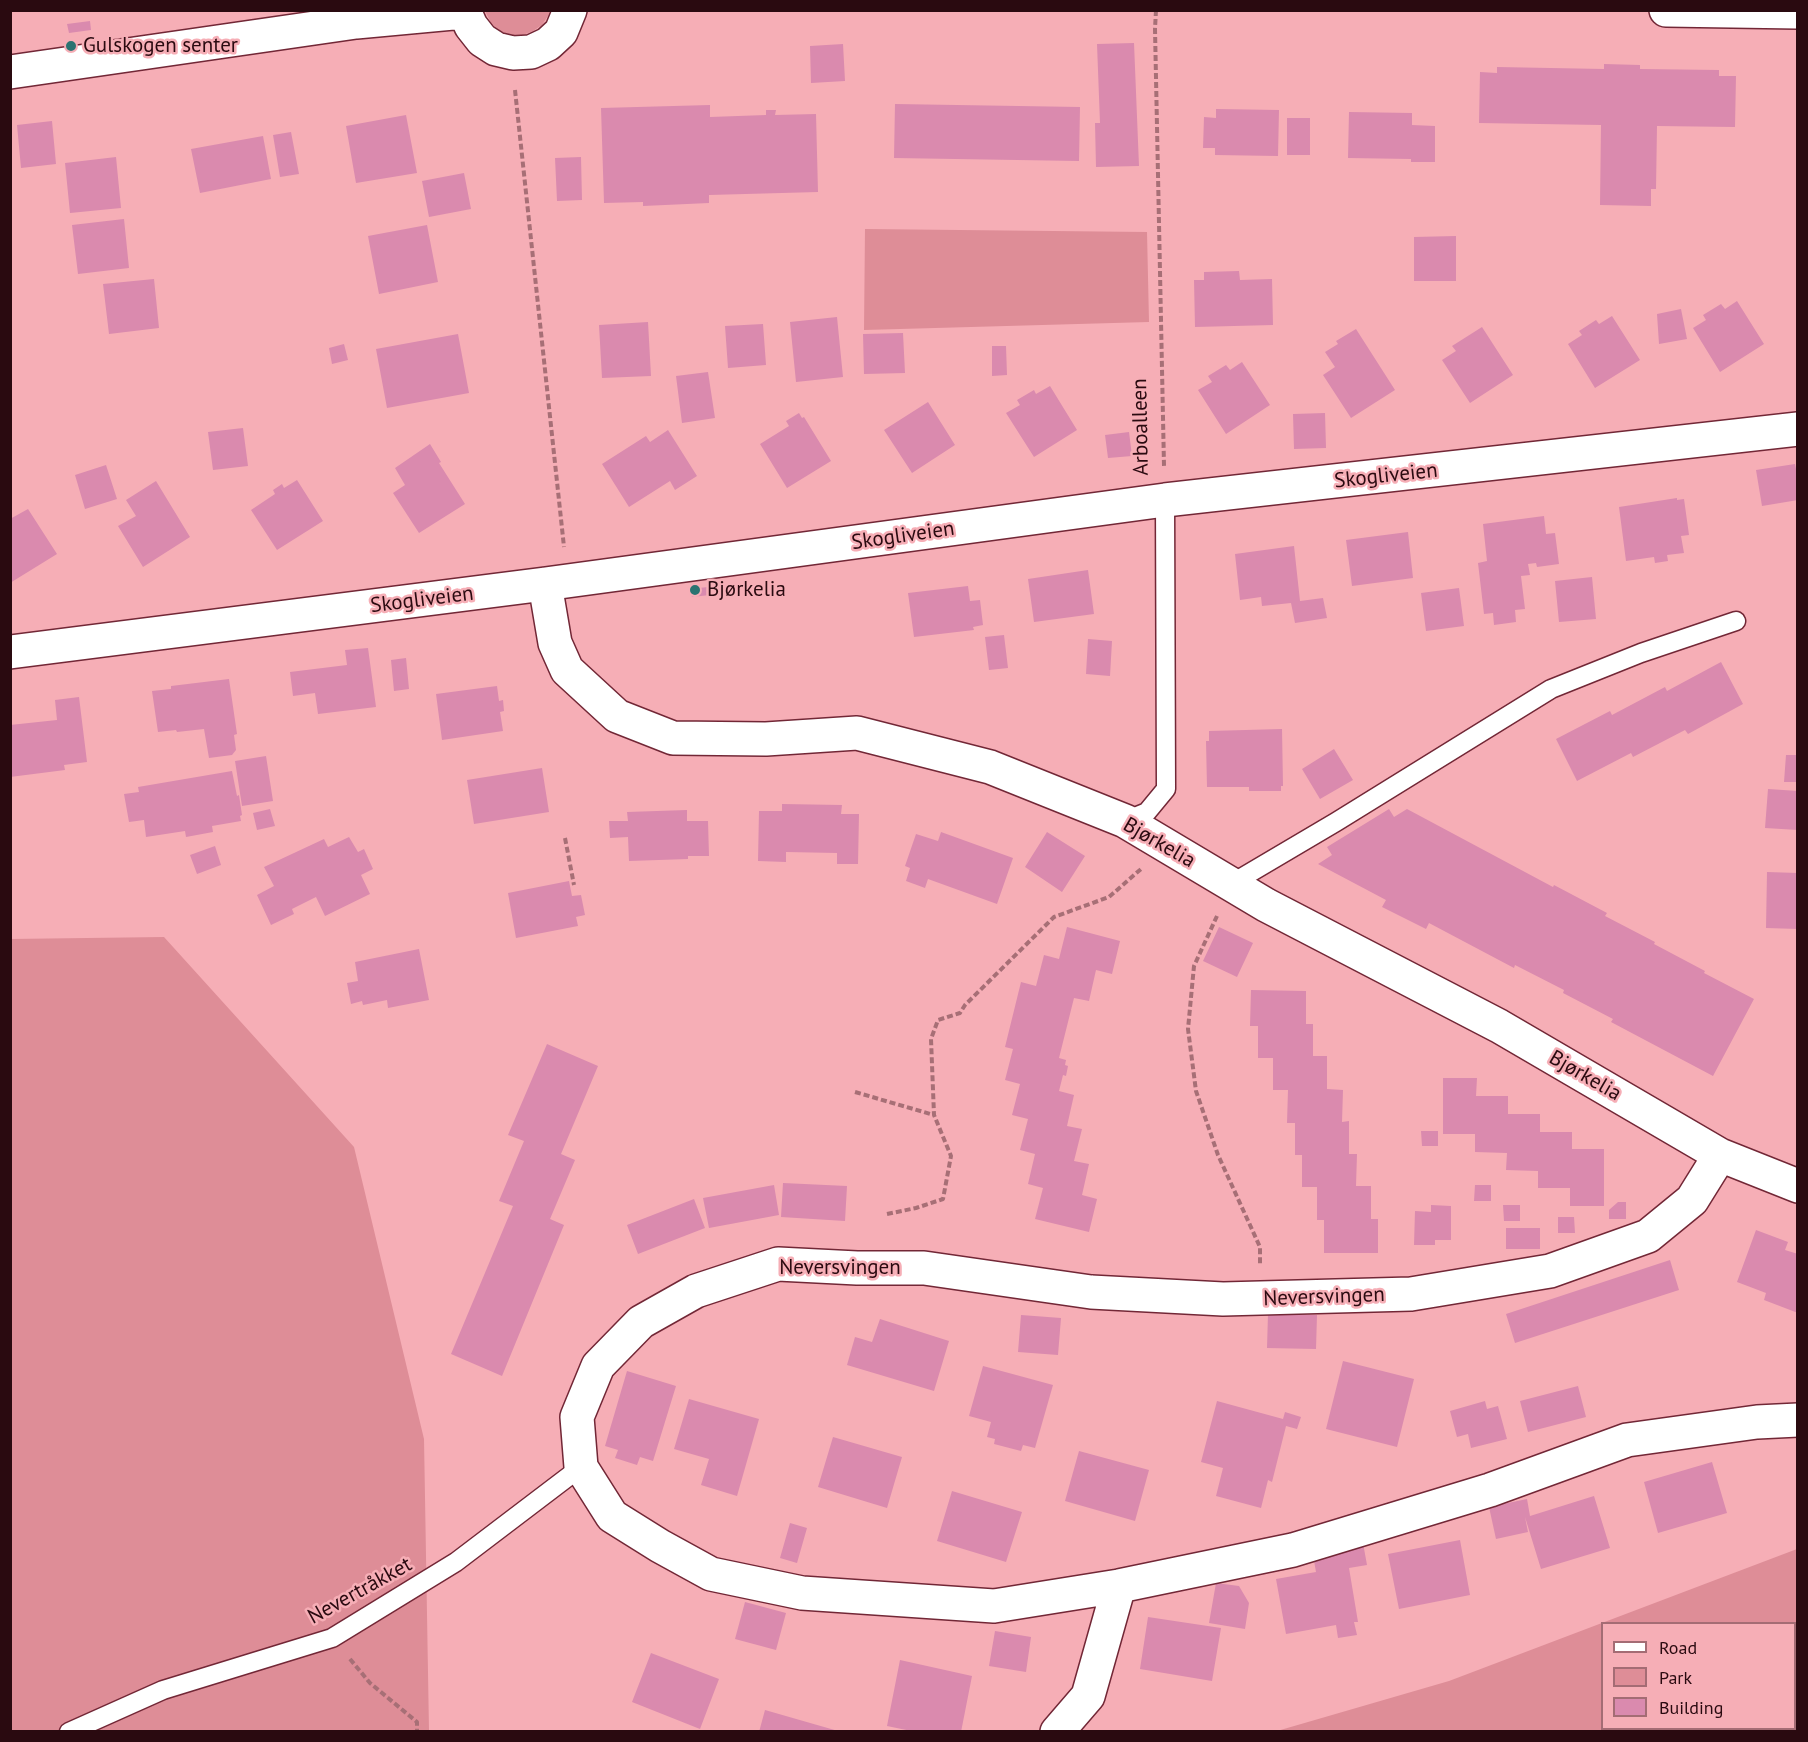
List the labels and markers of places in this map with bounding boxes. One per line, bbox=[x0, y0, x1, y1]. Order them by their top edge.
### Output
place label: Gulskogen senter bbox=[83, 33, 238, 59]
marker: Gulskogen senter bbox=[64, 39, 78, 53]
place label: Bjørkelia bbox=[707, 577, 786, 603]
marker: Bjørkelia bbox=[688, 583, 702, 597]

